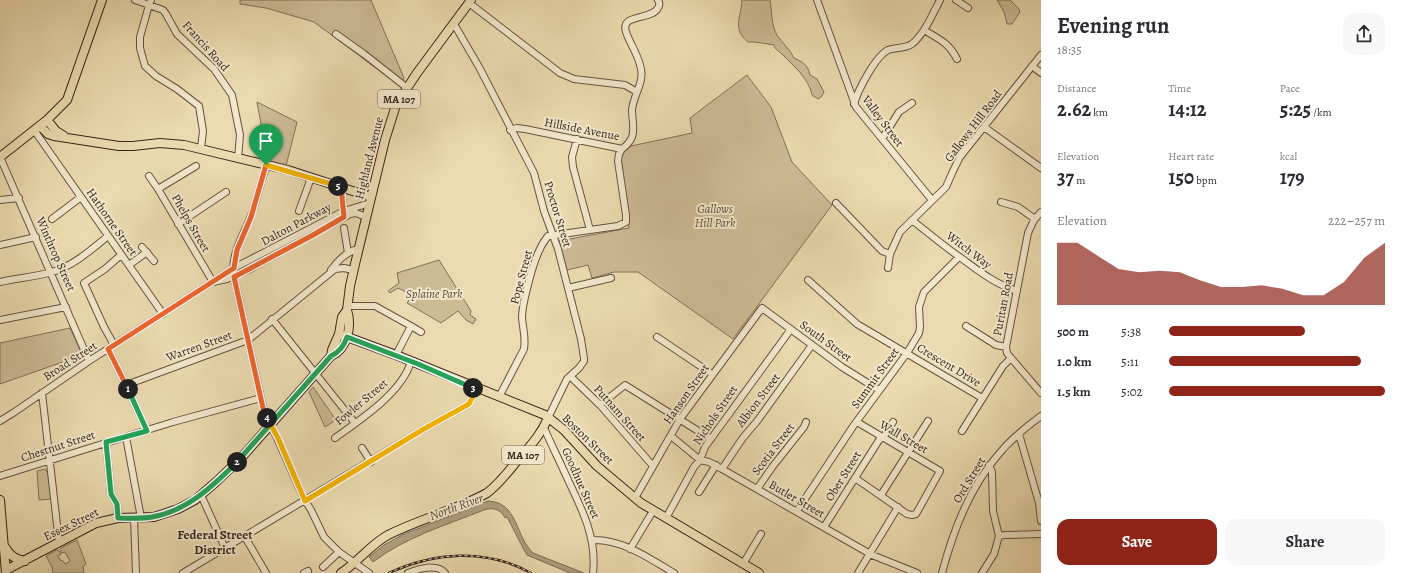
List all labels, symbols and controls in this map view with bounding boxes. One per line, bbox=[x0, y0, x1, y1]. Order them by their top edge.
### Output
text: Evening run bbox=[1057, 11, 1169, 41]
button: share bbox=[1343, 13, 1385, 55]
street label: Francis Road bbox=[179, 17, 233, 75]
text: 18:35 bbox=[1057, 41, 1082, 58]
text: Distance bbox=[1057, 81, 1096, 96]
text: Time bbox=[1168, 81, 1191, 96]
text: Pace bbox=[1280, 81, 1300, 96]
street label: Gallows Hill Road bbox=[941, 86, 1006, 165]
road number: MA 107 bbox=[378, 90, 420, 108]
street label: Valley Street bbox=[858, 91, 908, 150]
text: 2.62 bbox=[1057, 96, 1091, 123]
text: 14:12 bbox=[1168, 96, 1206, 123]
text: 5:25 bbox=[1280, 96, 1311, 123]
text: km bbox=[1091, 105, 1108, 120]
text: /km bbox=[1311, 105, 1332, 120]
street label: Hillside Avenue bbox=[543, 114, 621, 144]
street label: Highland Avenue bbox=[351, 115, 387, 201]
pin bbox=[249, 124, 283, 165]
icon: arrive bbox=[255, 130, 277, 152]
text: Elevation bbox=[1057, 149, 1099, 164]
text: Heart rate bbox=[1168, 149, 1214, 164]
text: kcal bbox=[1280, 149, 1297, 164]
text: 37 bbox=[1057, 164, 1074, 191]
text: 150 bbox=[1168, 164, 1194, 191]
text: 179 bbox=[1280, 164, 1305, 191]
text: m bbox=[1074, 173, 1085, 188]
text: bpm bbox=[1194, 173, 1217, 188]
pin: 5 bbox=[328, 176, 348, 196]
text: 5 bbox=[336, 178, 340, 193]
street label: Proctor Street bbox=[540, 179, 576, 249]
street label: Hathorne Street bbox=[83, 185, 141, 259]
street label: Phelps Street bbox=[168, 191, 214, 255]
street label: Dalton Parkway bbox=[258, 198, 334, 249]
park label: Gallows Hill Park bbox=[695, 201, 736, 231]
text: Elevation bbox=[1057, 212, 1107, 229]
text: 222–257 m bbox=[1328, 212, 1385, 229]
street label: Winthrop Street bbox=[32, 213, 80, 294]
street label: Witch Way bbox=[942, 227, 995, 273]
street label: Pope Street bbox=[506, 248, 536, 306]
street label: Puritan Road bbox=[989, 270, 1017, 337]
park label: Splaine Park bbox=[406, 286, 463, 302]
street label: South Street bbox=[797, 317, 855, 365]
text: 500 m bbox=[1057, 323, 1089, 340]
text: 5:38 bbox=[1121, 323, 1141, 340]
street label: Warren Street bbox=[163, 327, 234, 366]
street label: Broad Street bbox=[40, 338, 100, 384]
street label: Crescent Drive bbox=[914, 340, 984, 390]
street label: Summit Street bbox=[847, 344, 903, 412]
text: 1.0 km bbox=[1057, 353, 1092, 370]
text: 5:11 bbox=[1121, 353, 1139, 370]
street label: Hanson Street bbox=[659, 361, 713, 427]
street label: Albion Street bbox=[732, 370, 784, 431]
street label: Fowler Street bbox=[331, 375, 391, 429]
pin: 3 bbox=[463, 378, 483, 398]
pin: 1 bbox=[118, 379, 138, 399]
text: 3 bbox=[471, 380, 475, 395]
text: 1 bbox=[126, 381, 130, 396]
street label: Putnam Street bbox=[590, 381, 650, 445]
street label: Nichols Street bbox=[689, 382, 741, 448]
text: 1.5 km bbox=[1057, 383, 1091, 400]
text: 5:02 bbox=[1121, 383, 1143, 400]
pin: 4 bbox=[257, 408, 277, 428]
text: 4 bbox=[264, 410, 270, 425]
street label: Boston Street bbox=[559, 410, 617, 468]
street label: Wall Street bbox=[876, 416, 931, 457]
street label: Scotia Street bbox=[748, 419, 798, 479]
street label: Chestnut Street bbox=[19, 426, 97, 466]
street label: Goodhue Street bbox=[558, 445, 604, 521]
road number: MA 107 bbox=[502, 446, 544, 464]
street label: Ober Street bbox=[821, 448, 865, 504]
pin: 2 bbox=[227, 452, 247, 472]
text: 2 bbox=[234, 454, 240, 469]
street label: Ord Street bbox=[949, 454, 989, 506]
street label: Butler Street bbox=[766, 476, 828, 522]
water label: North River bbox=[427, 489, 486, 524]
street label: Essex Street bbox=[41, 504, 101, 544]
button: Save bbox=[1057, 519, 1217, 565]
button: Share bbox=[1225, 519, 1385, 565]
district label: Federal Street District bbox=[177, 526, 253, 558]

